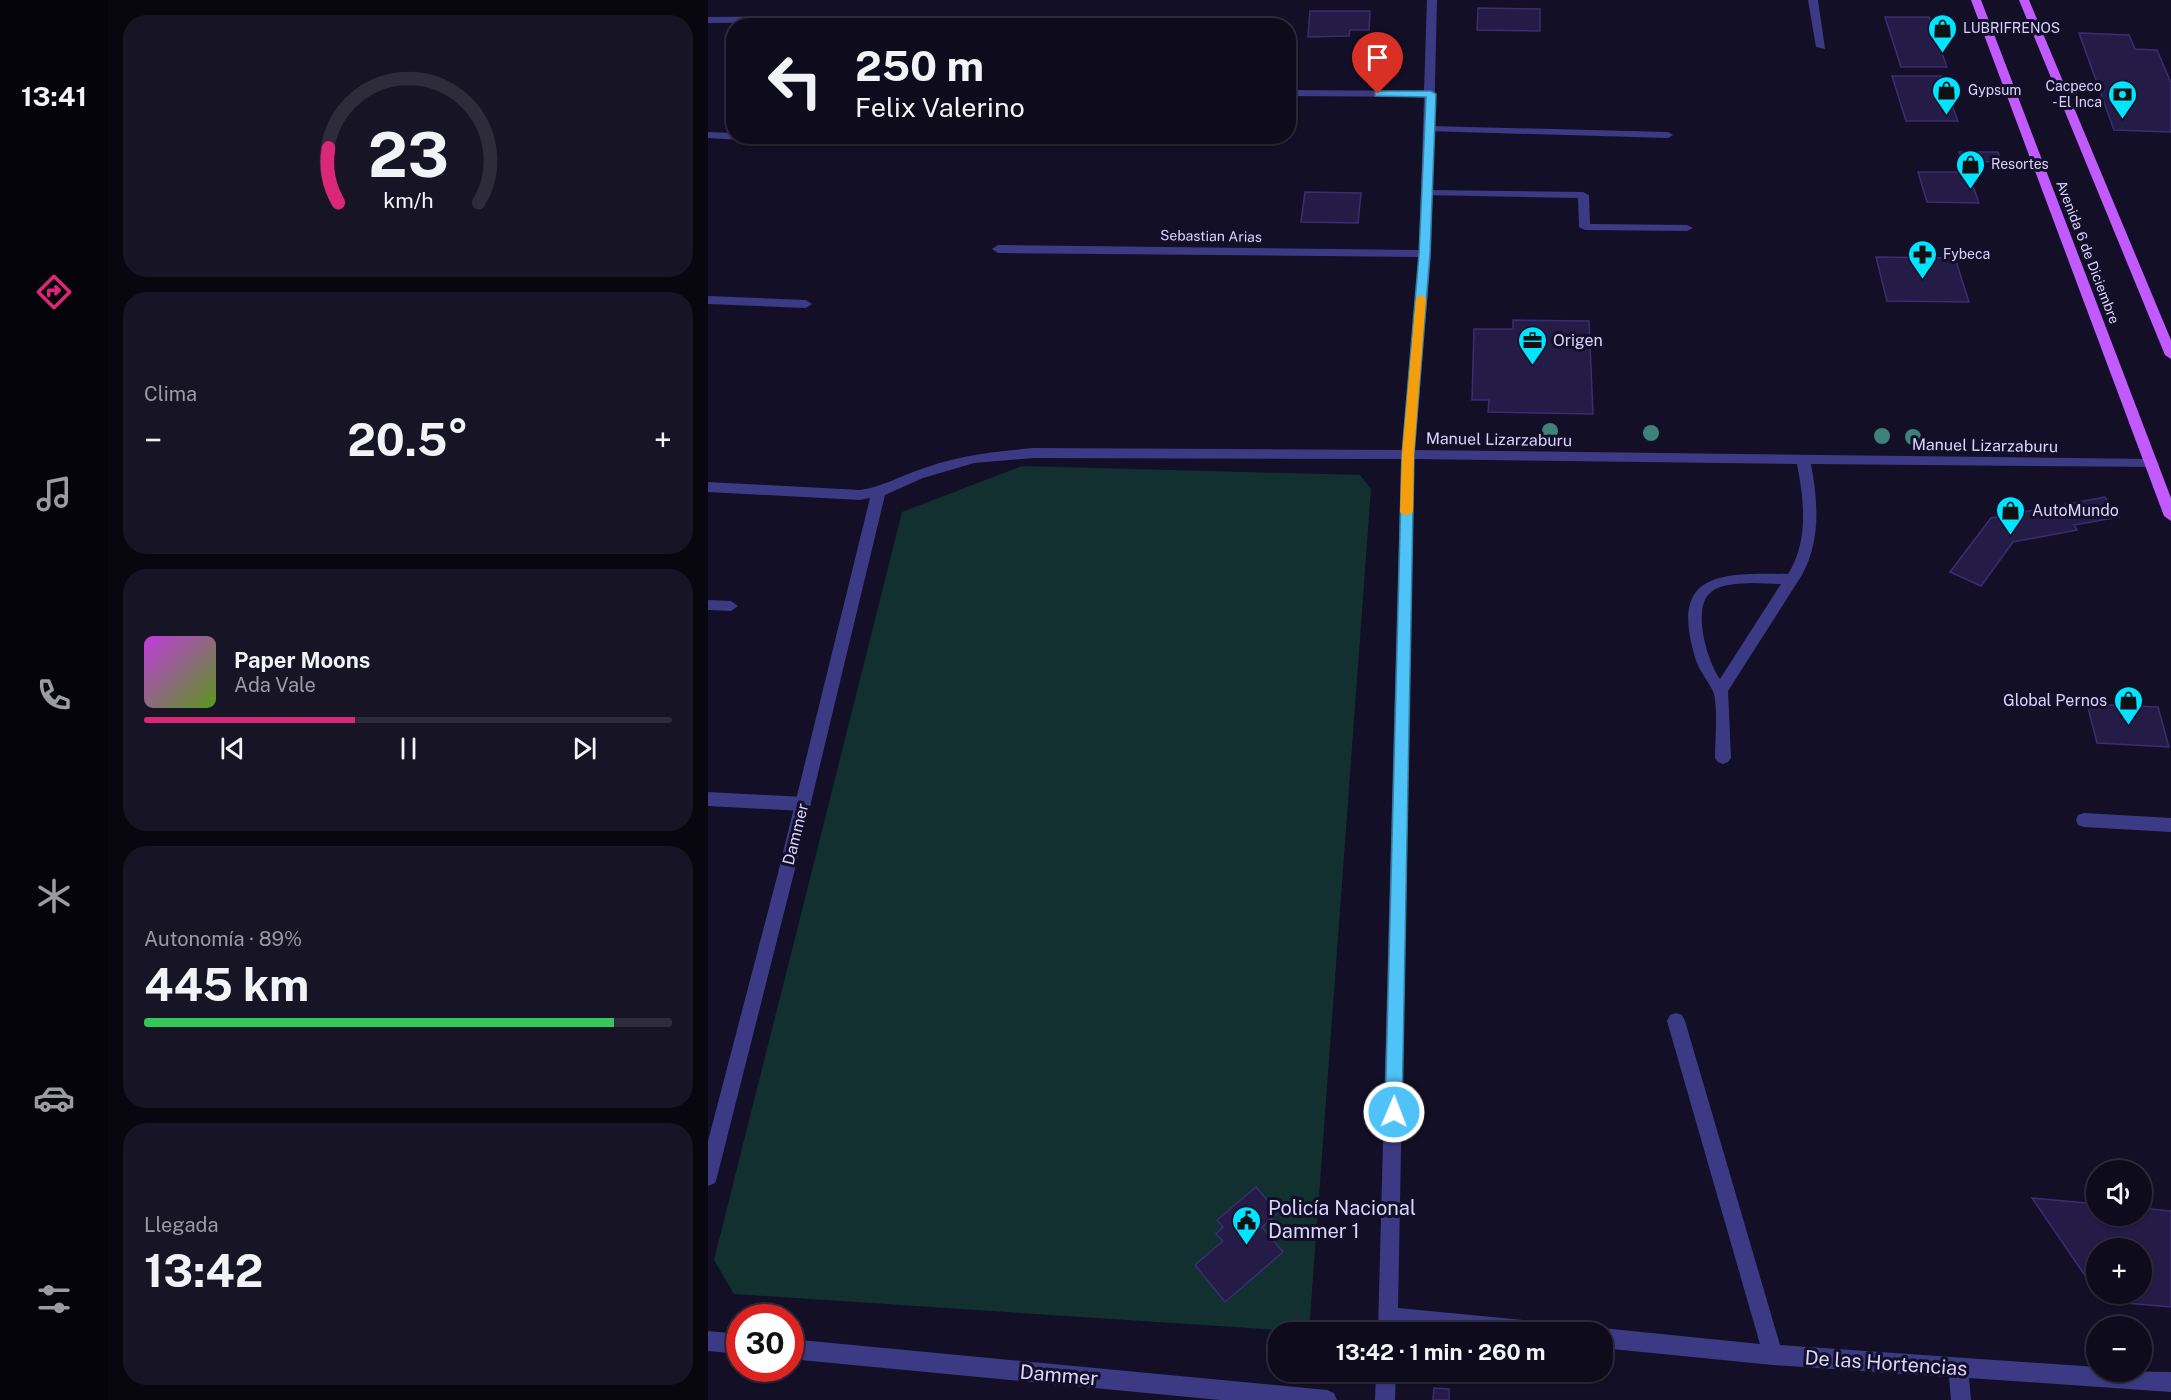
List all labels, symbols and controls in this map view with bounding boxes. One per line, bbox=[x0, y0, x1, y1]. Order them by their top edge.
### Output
shop icon: LUBRIFRENOS bbox=[1926, 12, 1958, 54]
place label: LUBRIFRENOS bbox=[1963, 20, 2060, 36]
pin bbox=[1352, 32, 1403, 94]
text: 250 m bbox=[855, 41, 984, 90]
icon: arrive bbox=[1361, 41, 1394, 74]
icon: left bbox=[756, 42, 834, 120]
shop icon: Gypsum bbox=[1931, 74, 1963, 116]
place label: Cacpeco - El Inca bbox=[2045, 78, 2102, 110]
bank icon: Cacpeco - El Inca bbox=[2107, 78, 2139, 120]
text: 13:41 bbox=[21, 80, 87, 112]
place label: Gypsum bbox=[1968, 82, 2021, 98]
text: Felix Valerino bbox=[855, 91, 1025, 123]
text: 23 bbox=[367, 118, 449, 191]
shop icon: Resortes bbox=[1954, 148, 1986, 190]
place label: Resortes bbox=[1991, 156, 2049, 172]
street label: Avenida 6 de Diciembre bbox=[2053, 178, 2123, 326]
text: km/h bbox=[383, 188, 433, 213]
street label: Sebastian Arias bbox=[1160, 227, 1262, 245]
pharmacy icon: Fybeca bbox=[1906, 238, 1938, 280]
place label: Fybeca bbox=[1943, 246, 1990, 262]
icon: directions bbox=[33, 271, 75, 313]
office icon: Origen bbox=[1516, 324, 1548, 366]
place label: Origen bbox=[1553, 331, 1603, 350]
text: Clima bbox=[144, 382, 197, 406]
text: 20.5° bbox=[347, 413, 469, 466]
text: − bbox=[144, 421, 162, 459]
text: + bbox=[654, 421, 672, 459]
street label: Manuel Lizarzaburu bbox=[1426, 429, 1572, 450]
street label: Manuel Lizarzaburu bbox=[1912, 435, 2058, 456]
icon: music bbox=[33, 473, 75, 515]
shop icon: AutoMundo bbox=[1995, 494, 2027, 536]
place label: AutoMundo bbox=[2032, 501, 2119, 520]
text: Paper Moons bbox=[234, 647, 370, 673]
text: Ada Vale bbox=[234, 673, 316, 697]
icon: phone bbox=[33, 674, 75, 716]
shop icon: Global Pernos bbox=[2112, 684, 2144, 726]
place label: Global Pernos bbox=[2003, 691, 2107, 710]
icon: previous bbox=[216, 732, 249, 765]
icon: pause bbox=[392, 732, 425, 765]
icon: next bbox=[568, 732, 601, 765]
street label: Dammer bbox=[779, 801, 812, 867]
icon: climate bbox=[33, 875, 75, 917]
text: Autonomía · 89% bbox=[144, 927, 302, 951]
text: 445 km bbox=[144, 958, 309, 1011]
icon: car bbox=[33, 1077, 75, 1119]
position arrow bbox=[1362, 1080, 1426, 1144]
map controls bbox=[2086, 1160, 2152, 1382]
button: sound bbox=[2086, 1160, 2152, 1226]
place label: Policía Nacional Dammer 1 bbox=[1268, 1196, 1416, 1243]
public building icon: Policía Nacional Dammer 1 bbox=[1231, 1204, 1263, 1246]
text: Llegada bbox=[144, 1213, 219, 1237]
button: + bbox=[2086, 1238, 2152, 1304]
text: 13:42 bbox=[144, 1244, 263, 1297]
icon: filters bbox=[33, 1278, 75, 1320]
speed limit sign: 30 bbox=[726, 1304, 804, 1382]
button: − bbox=[2086, 1316, 2152, 1382]
text: 13:42 · 1 min · 260 m bbox=[1336, 1339, 1545, 1365]
street label: De las Hortencias bbox=[1804, 1345, 1968, 1381]
street label: Dammer bbox=[1019, 1360, 1099, 1390]

